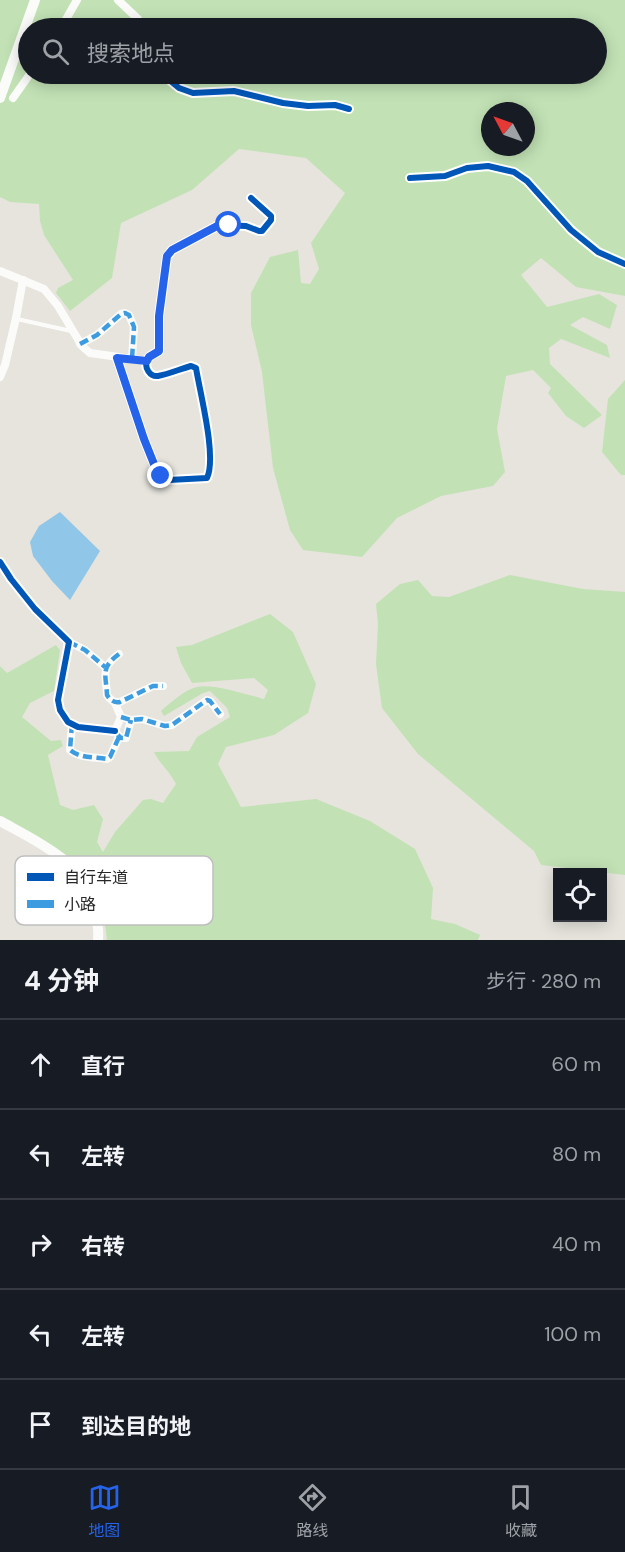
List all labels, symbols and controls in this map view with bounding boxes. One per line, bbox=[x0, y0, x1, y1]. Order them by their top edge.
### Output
search box bbox=[18, 18, 607, 84]
icon: search bbox=[39, 35, 72, 68]
text: 搜索地点 bbox=[87, 39, 175, 68]
north arrow bbox=[481, 102, 535, 156]
route start bbox=[215, 211, 241, 237]
route end bbox=[147, 462, 173, 488]
legend bbox=[15, 856, 213, 925]
text: 自行车道 bbox=[64, 867, 128, 888]
map controls bbox=[553, 868, 607, 922]
button: locate bbox=[553, 868, 607, 922]
text: 小路 bbox=[64, 894, 96, 915]
text: 4 分钟 bbox=[24, 964, 99, 998]
text: 步行 · 280 m bbox=[486, 968, 601, 994]
icon: ahead bbox=[24, 1048, 57, 1081]
text: 60 m bbox=[552, 1051, 601, 1077]
text: 直行 bbox=[81, 1052, 125, 1081]
icon: left bbox=[24, 1138, 57, 1171]
text: 80 m bbox=[552, 1141, 601, 1167]
text: 左转 bbox=[81, 1142, 125, 1171]
icon: right bbox=[24, 1228, 57, 1261]
text: 40 m bbox=[552, 1231, 601, 1257]
text: 右转 bbox=[81, 1232, 125, 1261]
icon: left bbox=[24, 1318, 57, 1351]
text: 100 m bbox=[544, 1321, 601, 1347]
text: 左转 bbox=[81, 1322, 125, 1351]
icon: arrive bbox=[24, 1408, 57, 1441]
text: 到达目的地 bbox=[81, 1412, 191, 1441]
tab: 地图 bbox=[88, 1481, 121, 1541]
tab: 路线 bbox=[296, 1481, 329, 1541]
tab: 收藏 bbox=[504, 1481, 537, 1541]

